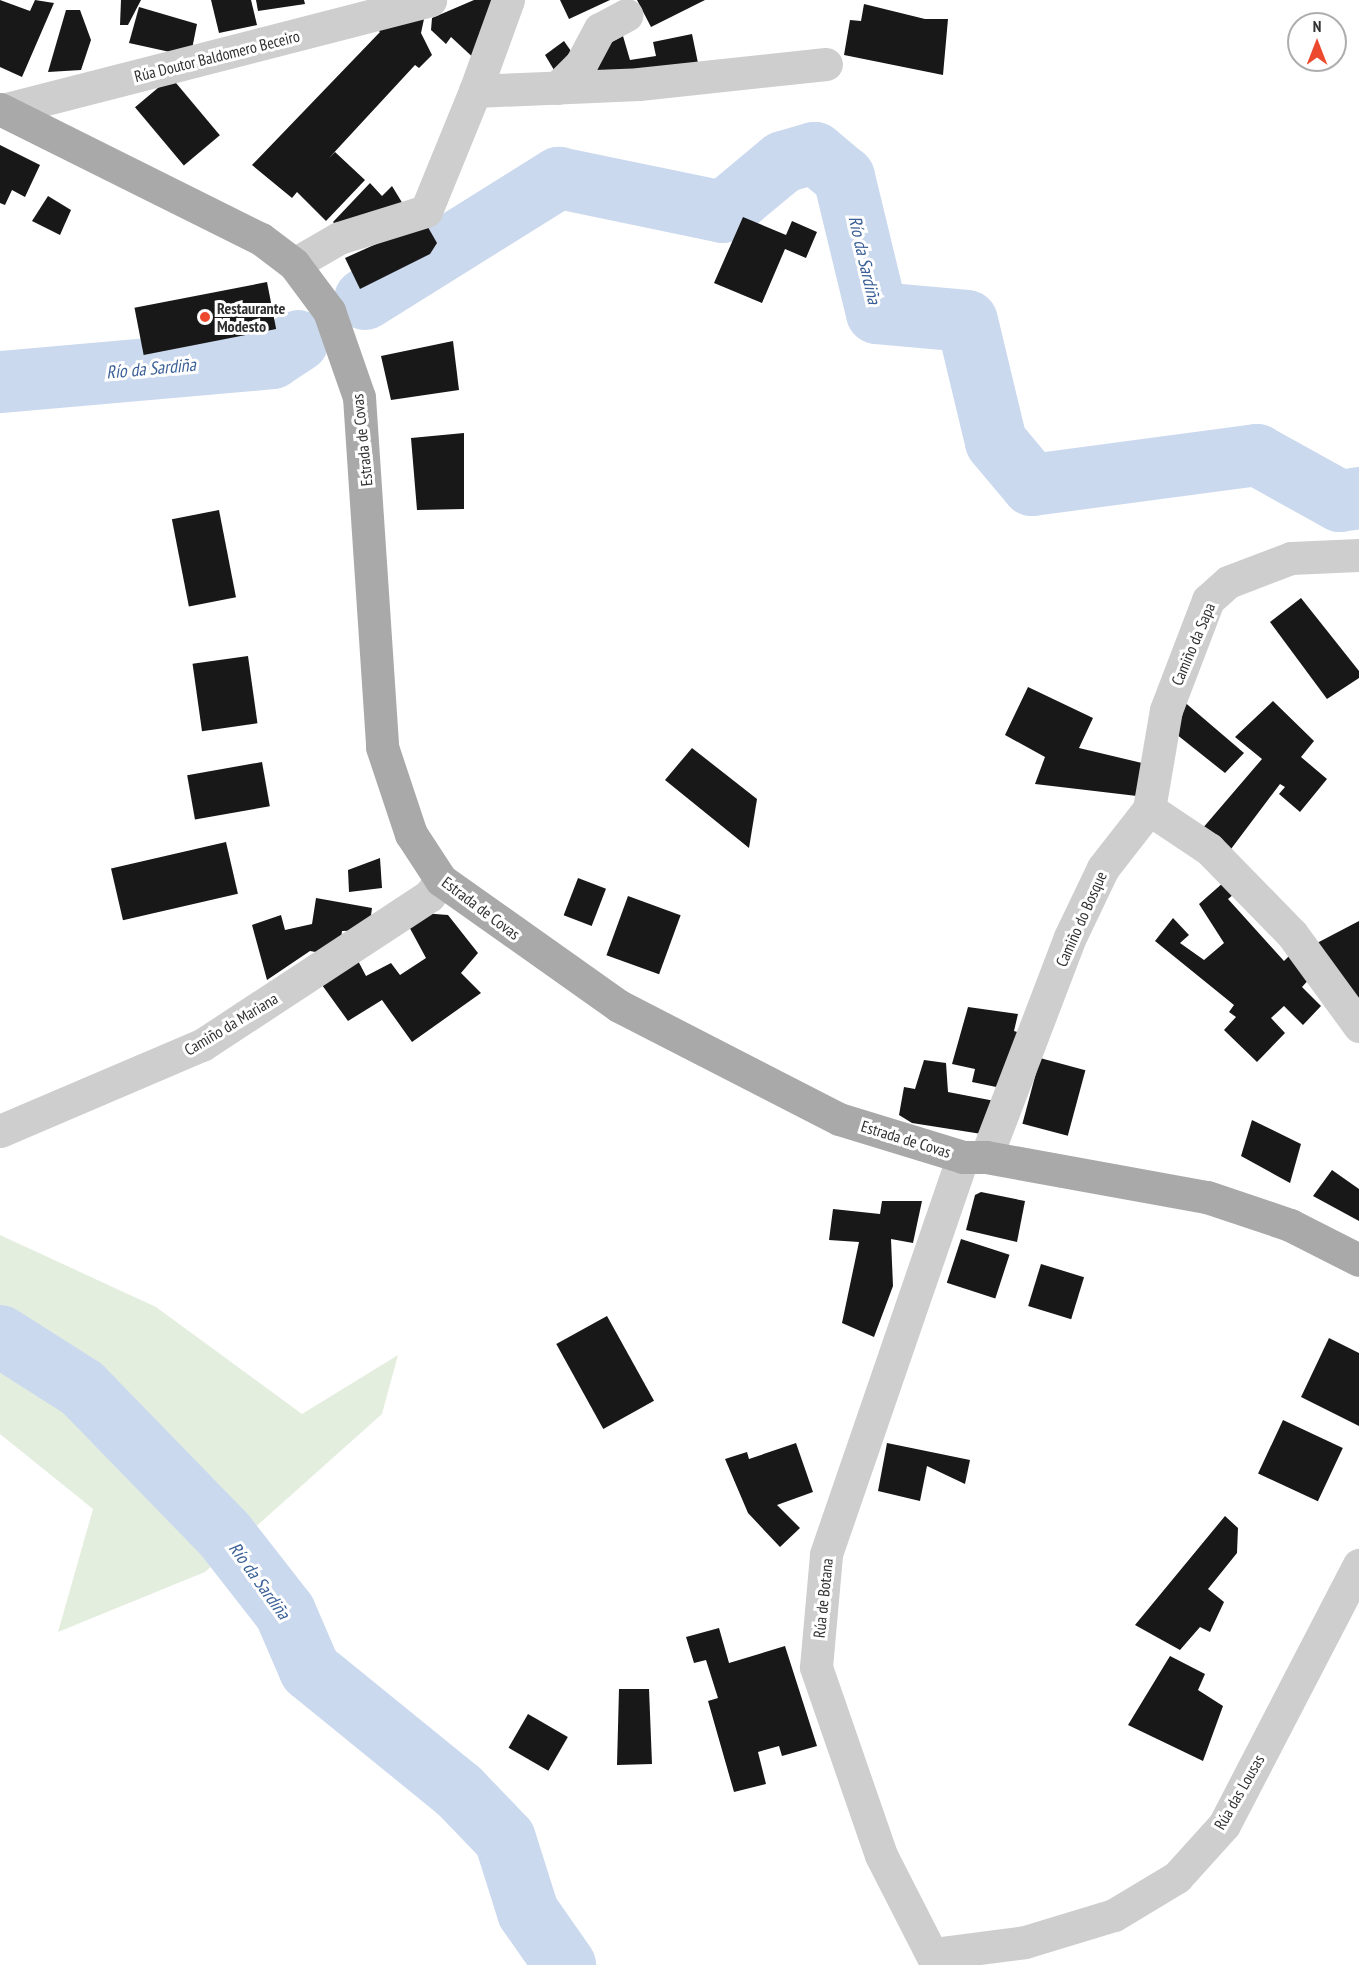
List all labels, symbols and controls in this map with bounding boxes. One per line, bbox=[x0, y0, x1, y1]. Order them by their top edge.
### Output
north arrow bbox=[1287, 12, 1347, 72]
text: N bbox=[1313, 16, 1321, 36]
street label: Rúa Doutor Baldomero Beceiro bbox=[132, 26, 302, 86]
water label: Río da Sardiña bbox=[843, 214, 885, 306]
place label: Restaurante Modesto bbox=[217, 298, 285, 336]
marker: Restaurante Modesto bbox=[198, 310, 212, 324]
water label: Río da Sardiña bbox=[105, 354, 197, 384]
street label: Estrada de Covas bbox=[348, 393, 376, 487]
street label: Camiño da Sapa bbox=[1167, 600, 1219, 688]
street label: Camiño do Bosque bbox=[1051, 868, 1111, 970]
street label: Estrada de Covas bbox=[438, 872, 524, 944]
street label: Camiño da Mariana bbox=[181, 989, 281, 1059]
street label: Estrada de Covas bbox=[859, 1116, 953, 1162]
water label: Río da Sardiña bbox=[224, 1538, 294, 1624]
street label: Rúa de Botana bbox=[809, 1557, 837, 1639]
street label: Rúa das Lousas bbox=[1210, 1751, 1268, 1833]

